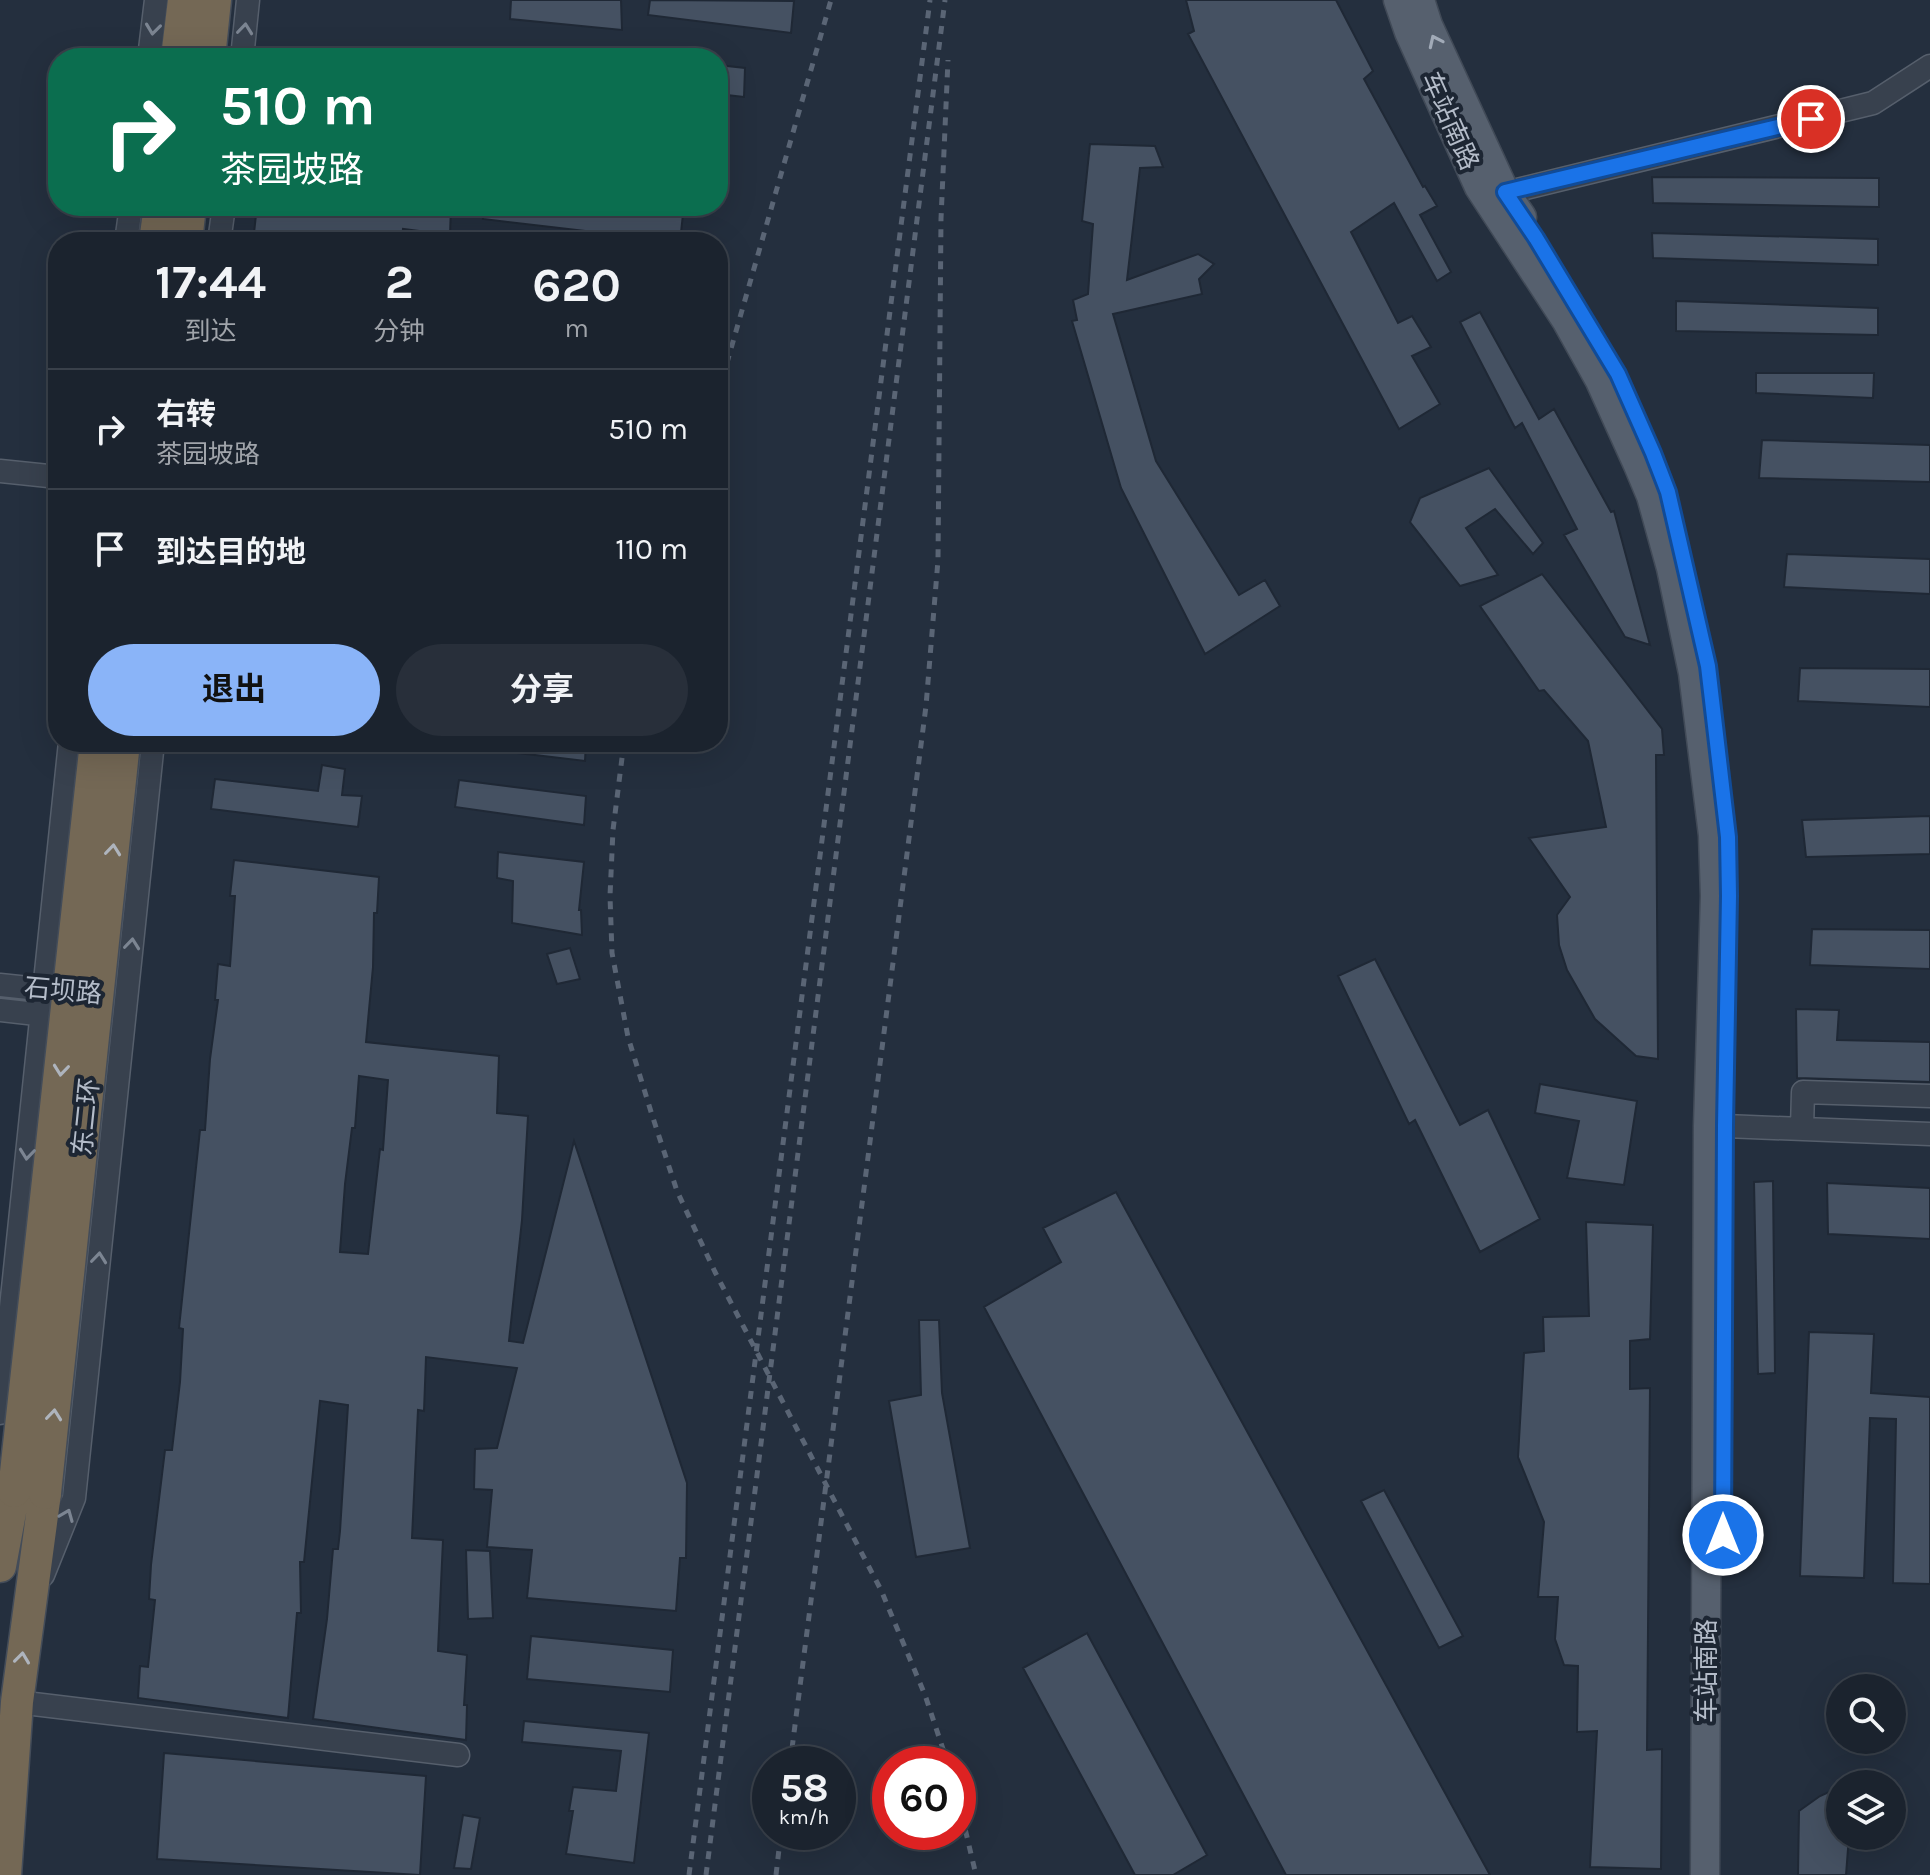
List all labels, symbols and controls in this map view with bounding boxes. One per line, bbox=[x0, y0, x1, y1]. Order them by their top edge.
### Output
one-way arrow bbox=[237, 22, 254, 35]
one-way arrow bbox=[144, 23, 161, 36]
one-way arrow bbox=[1429, 34, 1445, 49]
street label: 车站南路 bbox=[1415, 67, 1485, 175]
text: 510 m bbox=[220, 73, 375, 138]
icon: right bbox=[88, 80, 192, 184]
pin bbox=[1777, 85, 1845, 153]
icon: arrive bbox=[1789, 97, 1833, 141]
text: 茶园坡路 bbox=[220, 149, 364, 191]
text: 17:44 bbox=[155, 254, 266, 310]
text: 2 bbox=[385, 254, 414, 310]
text: 620 bbox=[532, 257, 621, 313]
text: m bbox=[564, 313, 589, 344]
text: 到达 bbox=[185, 316, 237, 347]
text: 分钟 bbox=[373, 316, 425, 347]
text: 右转 bbox=[156, 396, 216, 432]
icon: right bbox=[88, 407, 132, 451]
text: 510 m bbox=[608, 411, 688, 447]
text: 茶园坡路 bbox=[156, 439, 260, 470]
icon: arrive bbox=[88, 527, 132, 571]
text: 110 m bbox=[615, 531, 688, 567]
text: 到达目的地 bbox=[156, 534, 306, 570]
button: 退出 bbox=[88, 644, 380, 736]
button: 分享 bbox=[396, 644, 688, 736]
one-way arrow bbox=[105, 843, 122, 856]
one-way arrow bbox=[123, 937, 140, 950]
street label: 石坝路 bbox=[23, 972, 103, 1010]
one-way arrow bbox=[53, 1064, 70, 1077]
street label: 东二环 bbox=[67, 1077, 105, 1157]
one-way arrow bbox=[19, 1148, 36, 1161]
one-way arrow bbox=[91, 1251, 108, 1264]
one-way arrow bbox=[45, 1408, 62, 1422]
position arrow bbox=[1681, 1493, 1765, 1577]
one-way arrow bbox=[58, 1509, 74, 1523]
street label: 车站南路 bbox=[1691, 1619, 1722, 1723]
one-way arrow bbox=[14, 1651, 31, 1664]
map controls bbox=[1826, 1674, 1906, 1850]
button: search bbox=[1826, 1674, 1906, 1754]
speed limit sign: 60 bbox=[872, 1746, 976, 1850]
text: 58 bbox=[779, 1764, 829, 1811]
button: layers bbox=[1826, 1770, 1906, 1850]
text: km/h bbox=[779, 1806, 829, 1829]

